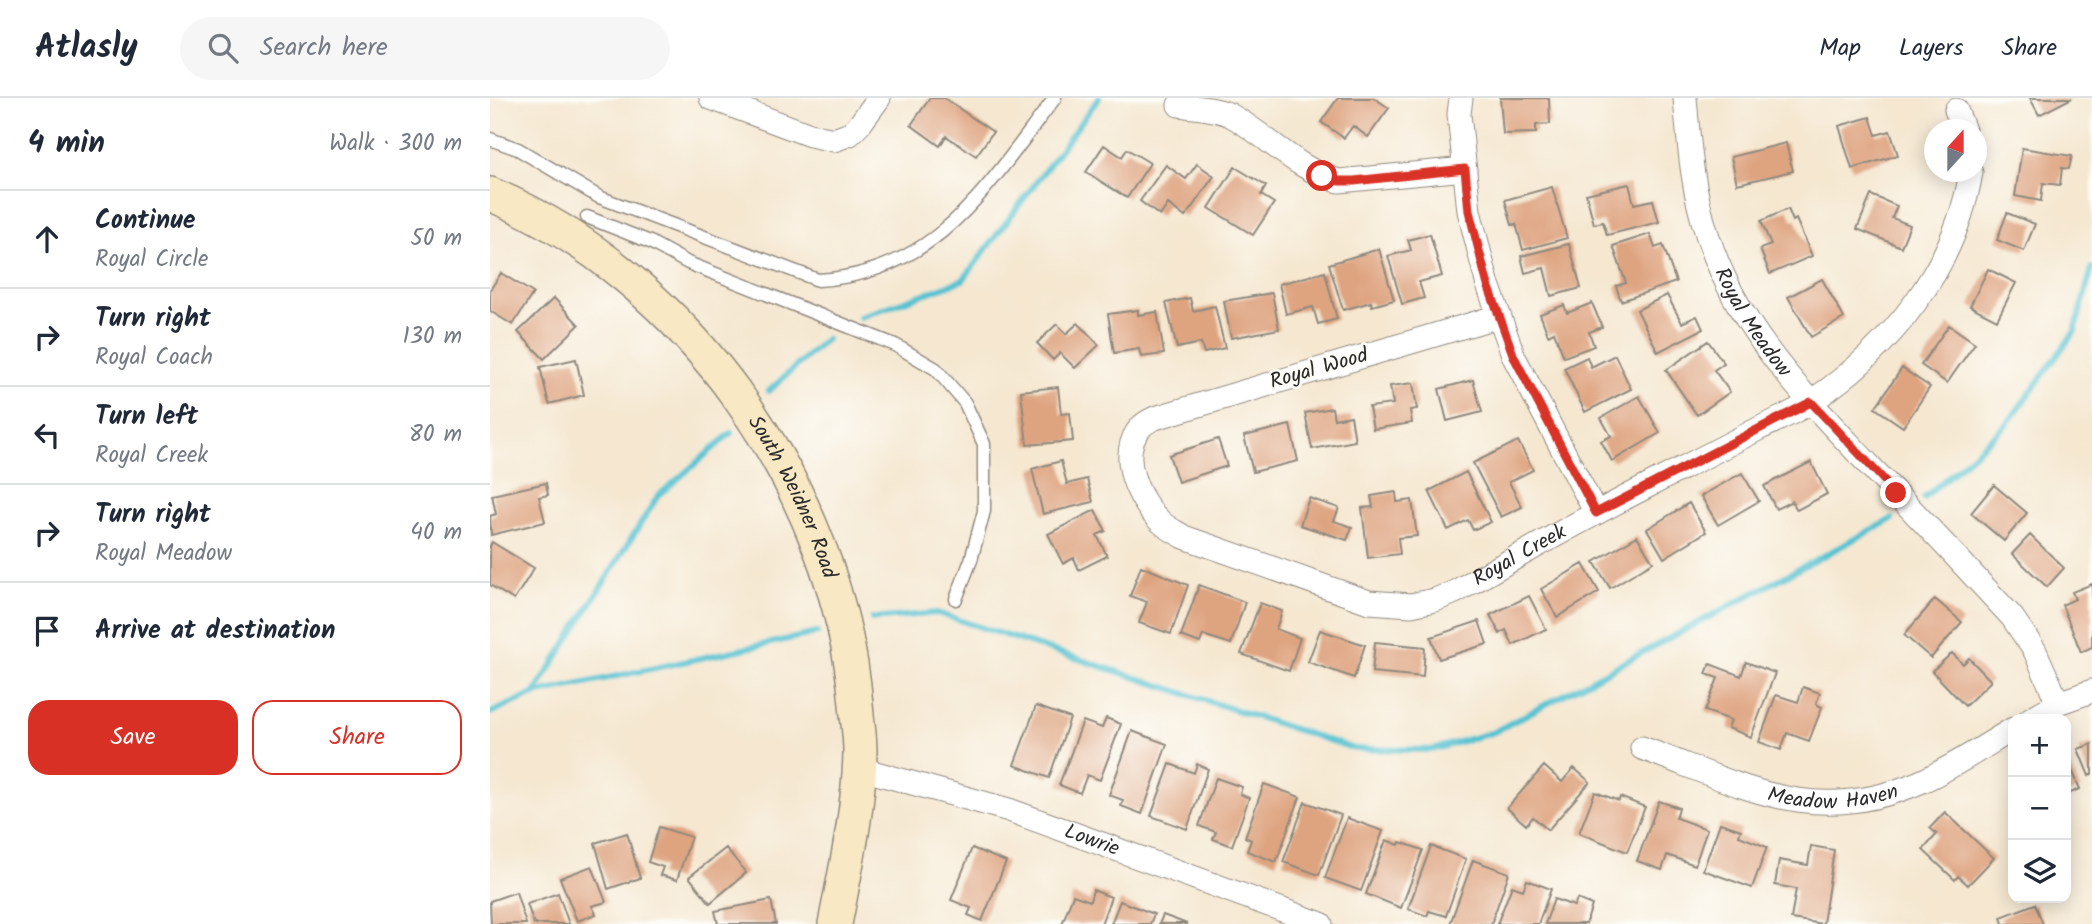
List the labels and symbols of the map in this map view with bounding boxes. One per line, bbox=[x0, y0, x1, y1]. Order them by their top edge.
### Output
north arrow bbox=[1924, 119, 1987, 182]
route start bbox=[1306, 160, 1337, 191]
street label: Royal Meadow bbox=[1705, 262, 1800, 385]
street label: Royal Wood bbox=[1266, 339, 1373, 399]
street label: South Weidner Road bbox=[739, 409, 846, 583]
route end bbox=[1880, 477, 1911, 508]
street label: Royal Creek bbox=[1466, 516, 1573, 595]
street label: Meadow Haven bbox=[1764, 775, 1903, 819]
street label: Lowrie bbox=[1060, 815, 1125, 866]

